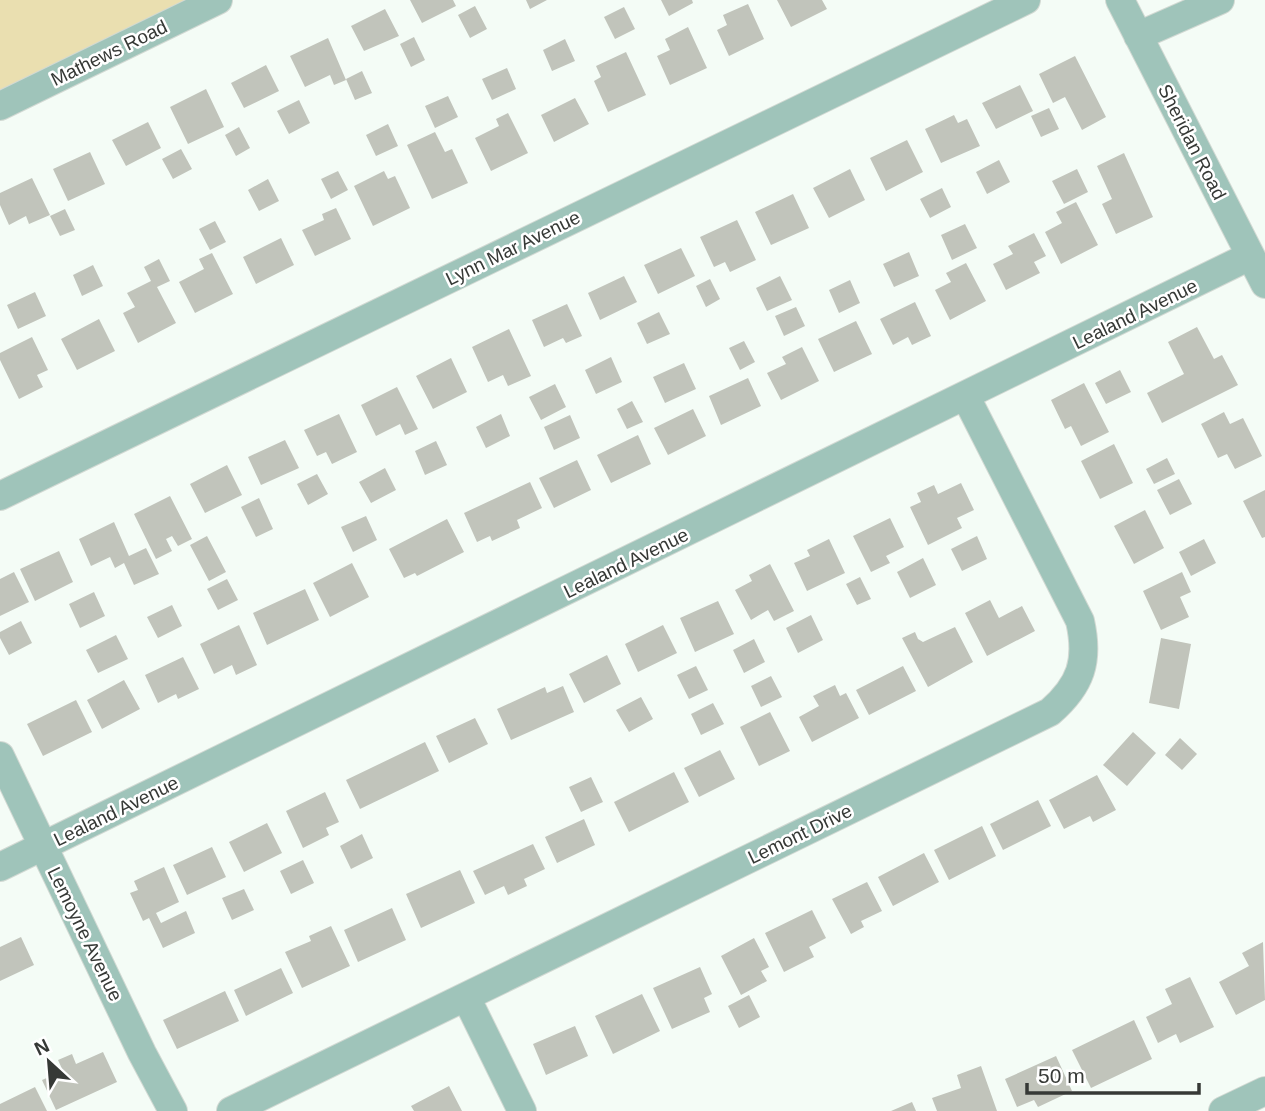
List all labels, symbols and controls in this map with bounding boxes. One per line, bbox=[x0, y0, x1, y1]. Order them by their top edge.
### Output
street label: Mathews Road bbox=[47, 16, 171, 90]
street label: Sheridan Road bbox=[1154, 81, 1230, 203]
street label: Lynn Mar Avenue bbox=[442, 206, 584, 290]
street label: Lealand Avenue bbox=[1069, 275, 1201, 353]
street label: Lealand Avenue bbox=[560, 524, 692, 602]
street label: Lealand Avenue bbox=[50, 772, 182, 850]
street label: Lemont Drive bbox=[745, 800, 855, 868]
street label: Lemoyne Avenue bbox=[43, 864, 127, 1004]
north arrow bbox=[14, 1027, 84, 1097]
text: N bbox=[31, 1035, 53, 1060]
scale bar bbox=[1027, 1052, 1198, 1096]
text: 50 m bbox=[1038, 1064, 1085, 1087]

